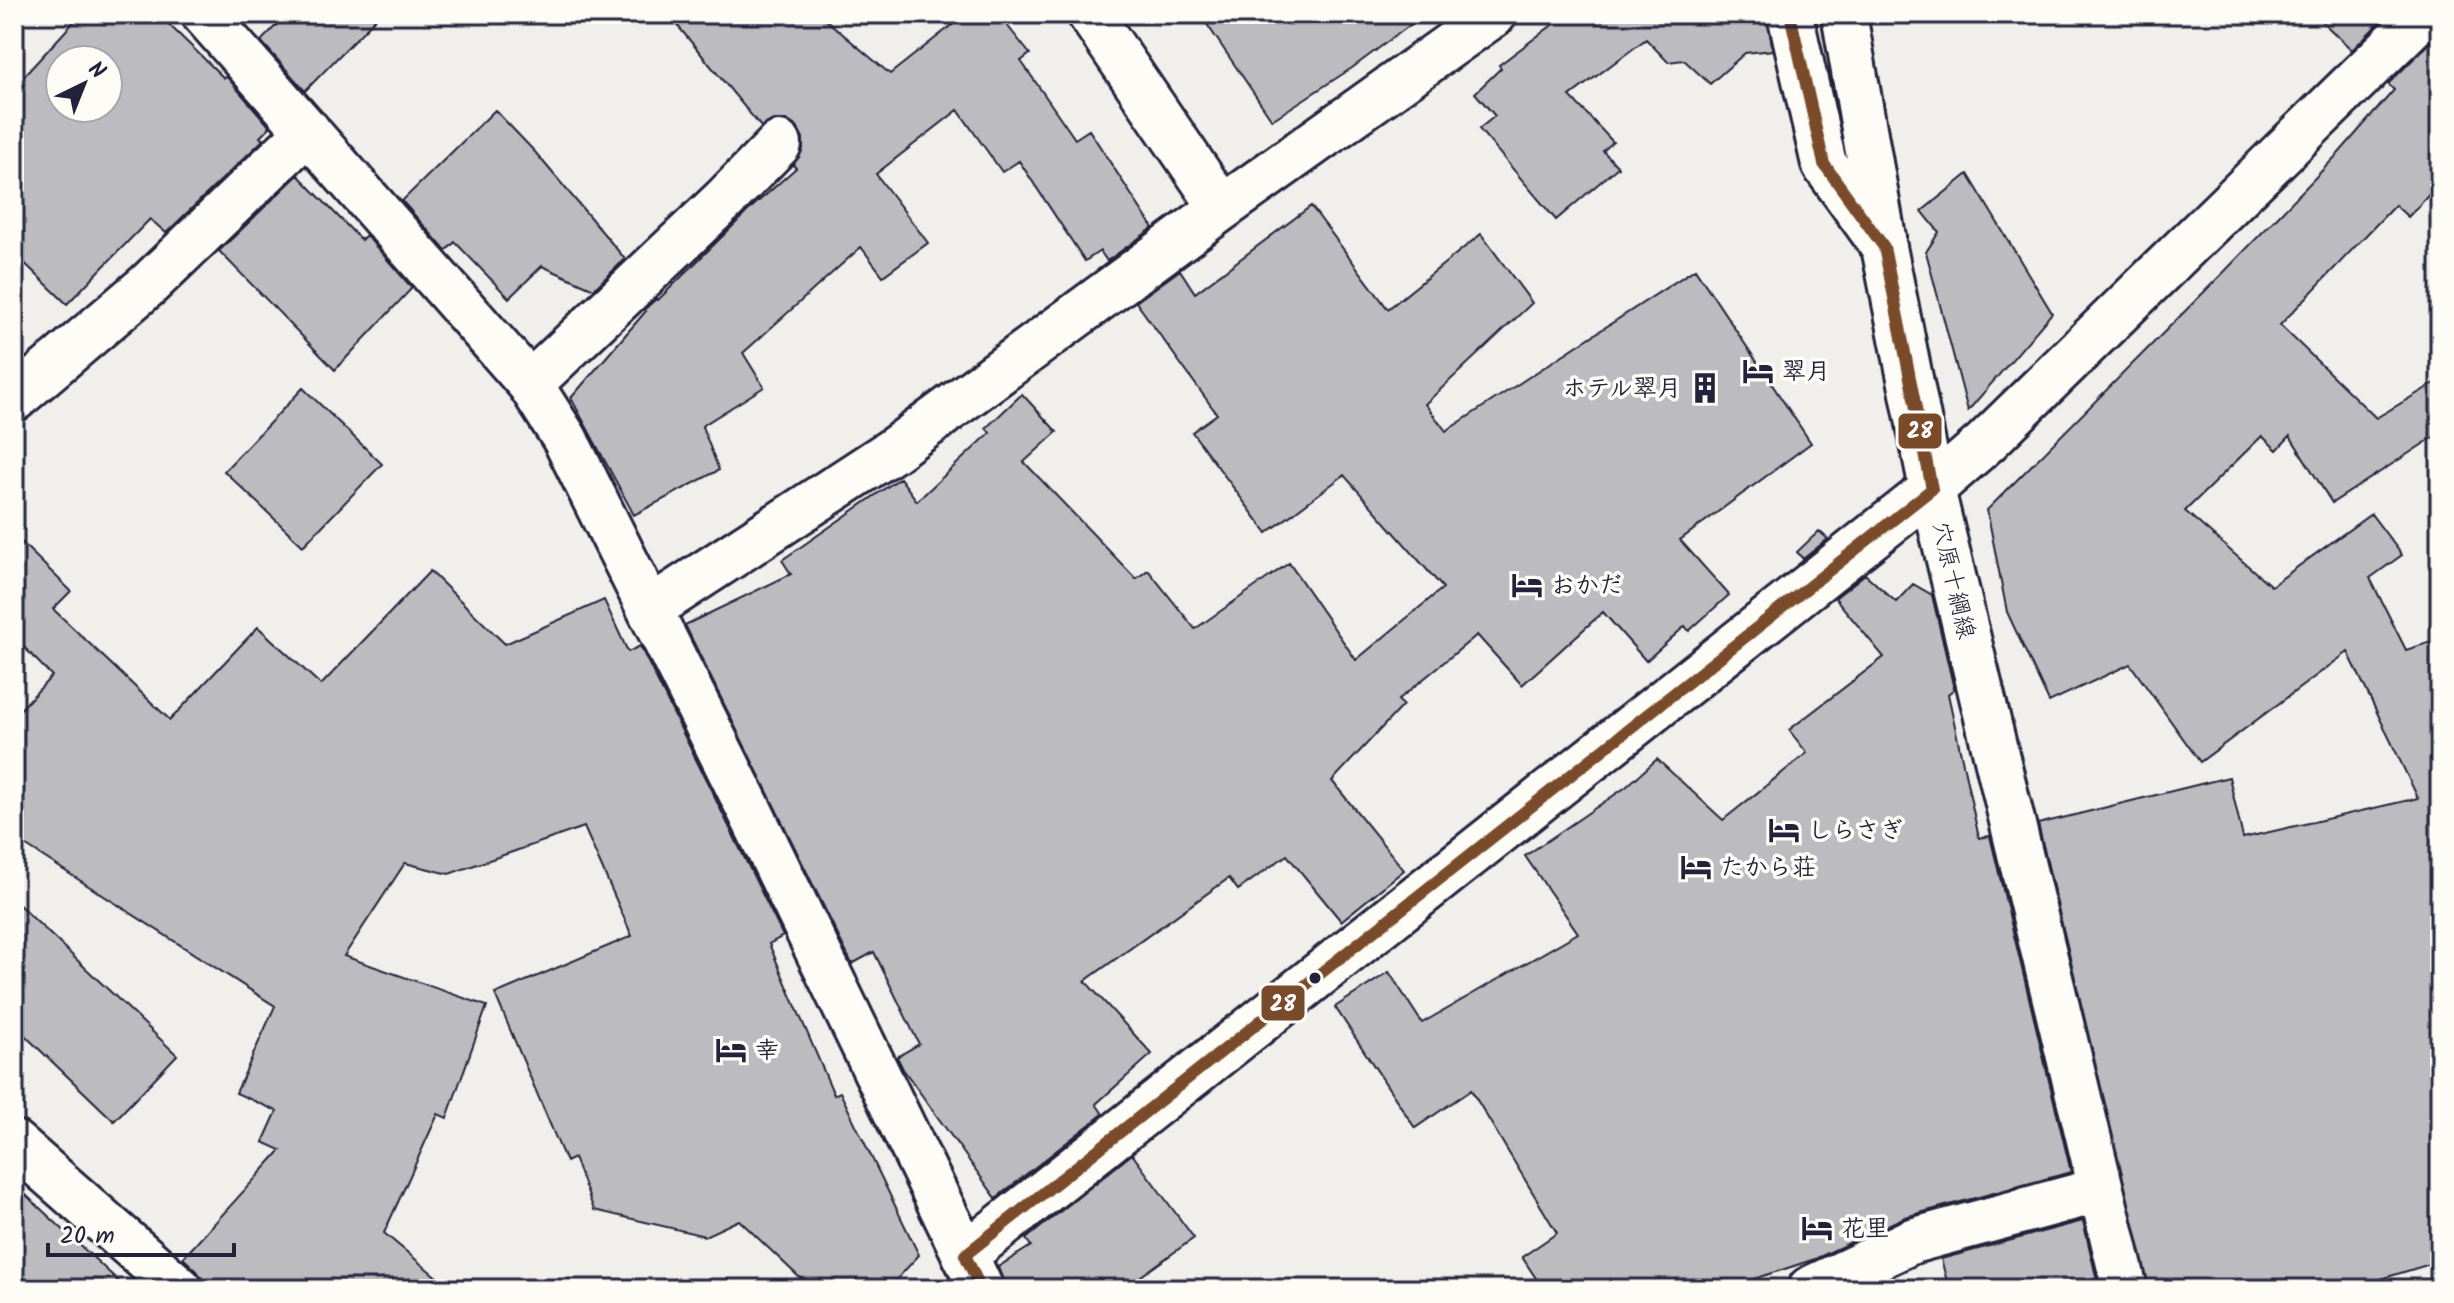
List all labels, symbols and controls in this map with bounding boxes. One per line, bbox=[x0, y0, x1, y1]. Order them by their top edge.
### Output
north arrow bbox=[44, 44, 124, 124]
text: N bbox=[79, 54, 113, 89]
place label: 翠月 bbox=[1782, 353, 1830, 392]
hotel icon: 翠月 bbox=[1741, 354, 1775, 388]
place label: ホテル翠月 bbox=[1562, 370, 1681, 409]
building icon: ホテル翠月 bbox=[1688, 371, 1722, 405]
line badge: 28 bbox=[1897, 412, 1943, 450]
text: 28 bbox=[1907, 415, 1934, 450]
street label: 穴原十綱線 bbox=[1920, 517, 1985, 643]
place label: おかだ bbox=[1551, 567, 1623, 606]
hotel icon: おかだ bbox=[1510, 568, 1544, 602]
place label: しらさぎ bbox=[1808, 812, 1904, 851]
hotel icon: しらさぎ bbox=[1767, 813, 1801, 847]
place label: たから荘 bbox=[1720, 849, 1816, 888]
hotel icon: たから荘 bbox=[1679, 850, 1713, 884]
unlabelled marker bbox=[1307, 970, 1323, 986]
line badge: 28 bbox=[1260, 984, 1306, 1022]
text: 28 bbox=[1270, 988, 1297, 1023]
place label: 幸 bbox=[755, 1032, 779, 1071]
hotel icon: 幸 bbox=[714, 1033, 748, 1067]
scale bar bbox=[48, 1207, 234, 1257]
place label: 花里 bbox=[1841, 1210, 1889, 1249]
hotel icon: 花里 bbox=[1800, 1211, 1834, 1245]
text: 20 m bbox=[60, 1217, 115, 1256]

